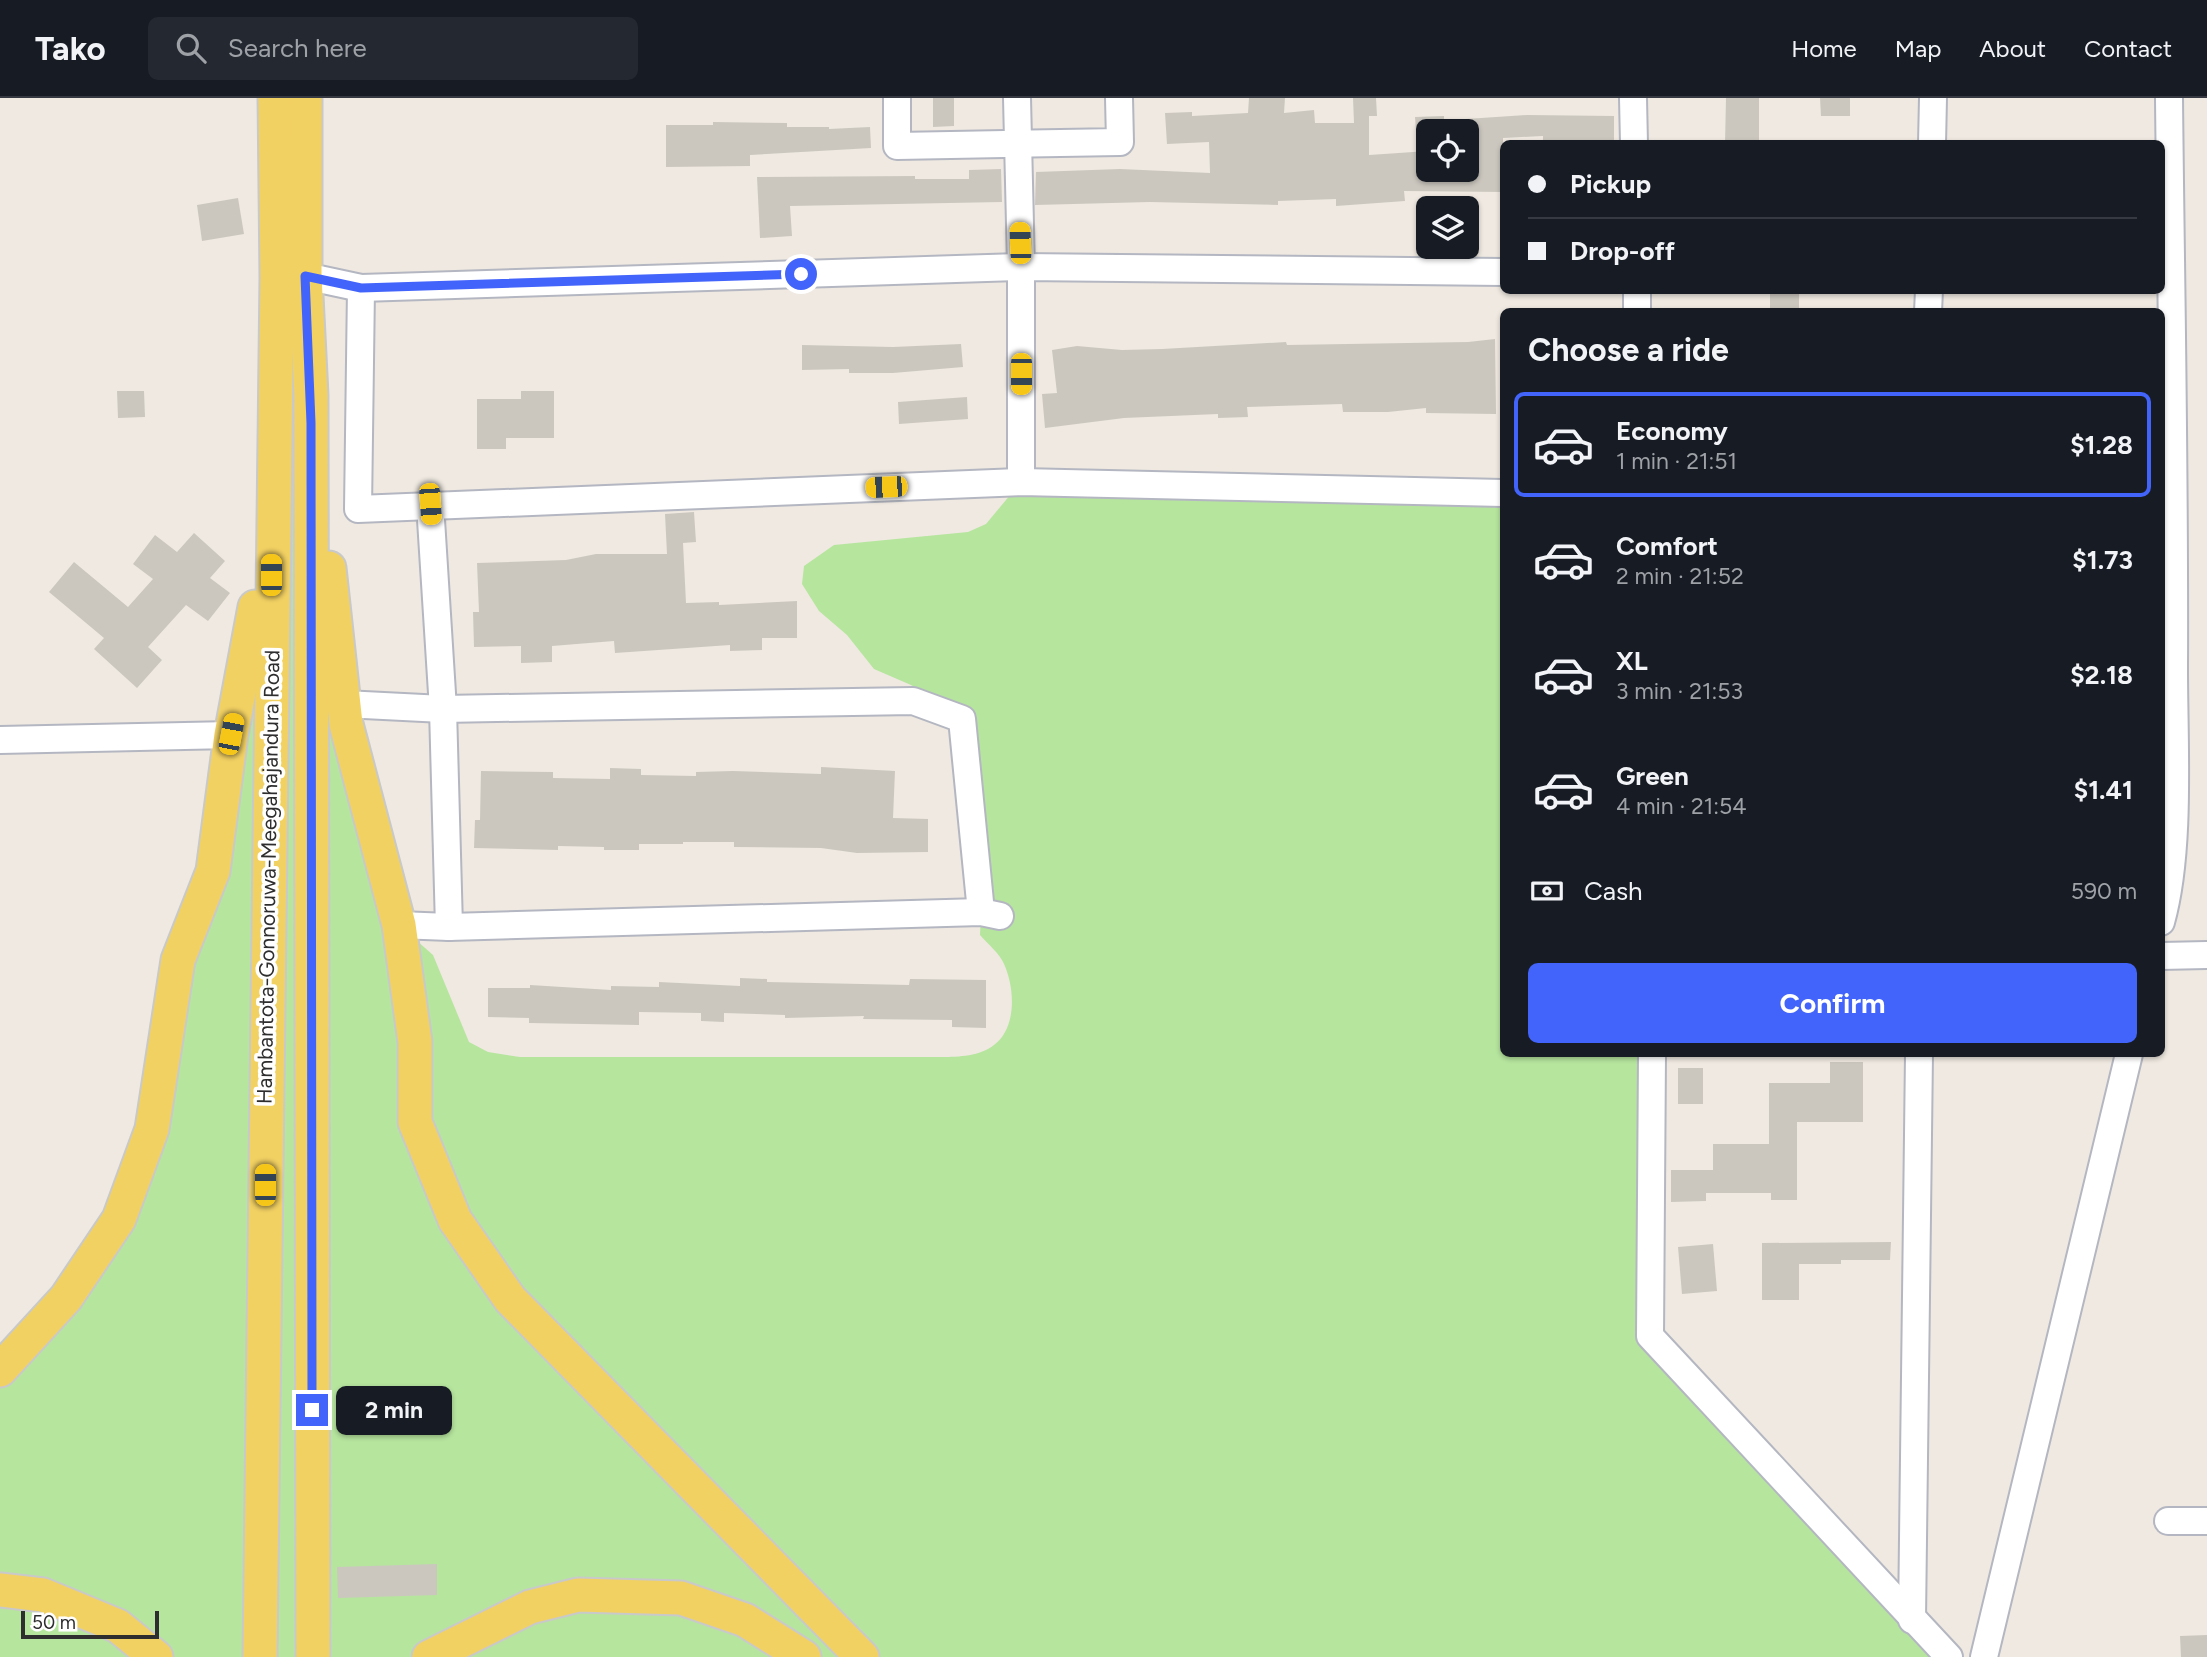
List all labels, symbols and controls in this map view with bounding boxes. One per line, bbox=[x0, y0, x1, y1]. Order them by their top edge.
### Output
search box bbox=[148, 17, 638, 80]
text: Tako bbox=[35, 29, 106, 68]
icon: search bbox=[172, 29, 210, 67]
text: Search here bbox=[228, 32, 367, 64]
text: Home bbox=[1791, 34, 1857, 63]
text: Map bbox=[1895, 34, 1941, 63]
text: About bbox=[1979, 34, 2046, 63]
text: Contact bbox=[2084, 34, 2172, 63]
map controls bbox=[1416, 119, 1479, 259]
button: locate bbox=[1416, 119, 1479, 182]
text: Pickup bbox=[1570, 168, 1651, 200]
button: layers bbox=[1416, 196, 1479, 259]
car bbox=[1009, 222, 1032, 264]
text: Drop-off bbox=[1570, 235, 1675, 267]
route start bbox=[785, 258, 817, 290]
text: Choose a ride bbox=[1528, 331, 1729, 369]
car bbox=[1011, 353, 1032, 395]
icon: car bbox=[1532, 413, 1595, 476]
text: Economy bbox=[1616, 415, 1728, 447]
text: $1.28 bbox=[2070, 429, 2133, 461]
text: 1 min · 21:51 bbox=[1616, 447, 1737, 475]
car bbox=[865, 476, 908, 498]
car bbox=[419, 482, 442, 526]
icon: car bbox=[1532, 528, 1595, 591]
text: Comfort bbox=[1616, 530, 1718, 562]
text: $1.73 bbox=[2072, 544, 2133, 576]
car bbox=[261, 554, 282, 596]
text: 2 min · 21:52 bbox=[1616, 562, 1744, 590]
icon: car bbox=[1532, 643, 1595, 706]
text: XL bbox=[1616, 645, 1648, 677]
street label: Hambantota-Gonnoruwa-Meegahajandura Road bbox=[252, 650, 284, 1104]
text: $2.18 bbox=[2070, 659, 2133, 691]
text: 3 min · 21:53 bbox=[1616, 677, 1743, 705]
car bbox=[217, 711, 246, 757]
icon: car bbox=[1532, 758, 1595, 821]
text: Green bbox=[1616, 760, 1689, 792]
text: $1.41 bbox=[2074, 774, 2133, 806]
text: 4 min · 21:54 bbox=[1616, 792, 1747, 820]
icon: cash bbox=[1528, 872, 1566, 910]
text: Cash bbox=[1584, 875, 1643, 907]
text: 590 m bbox=[2071, 877, 2137, 905]
button: Confirm bbox=[1528, 963, 2137, 1043]
car bbox=[255, 1164, 276, 1206]
callout: 2 min bbox=[336, 1386, 452, 1434]
route end bbox=[296, 1394, 328, 1426]
text: 2 min bbox=[365, 1396, 423, 1424]
scale bar bbox=[21, 1608, 159, 1640]
text: 50 m bbox=[32, 1611, 76, 1634]

